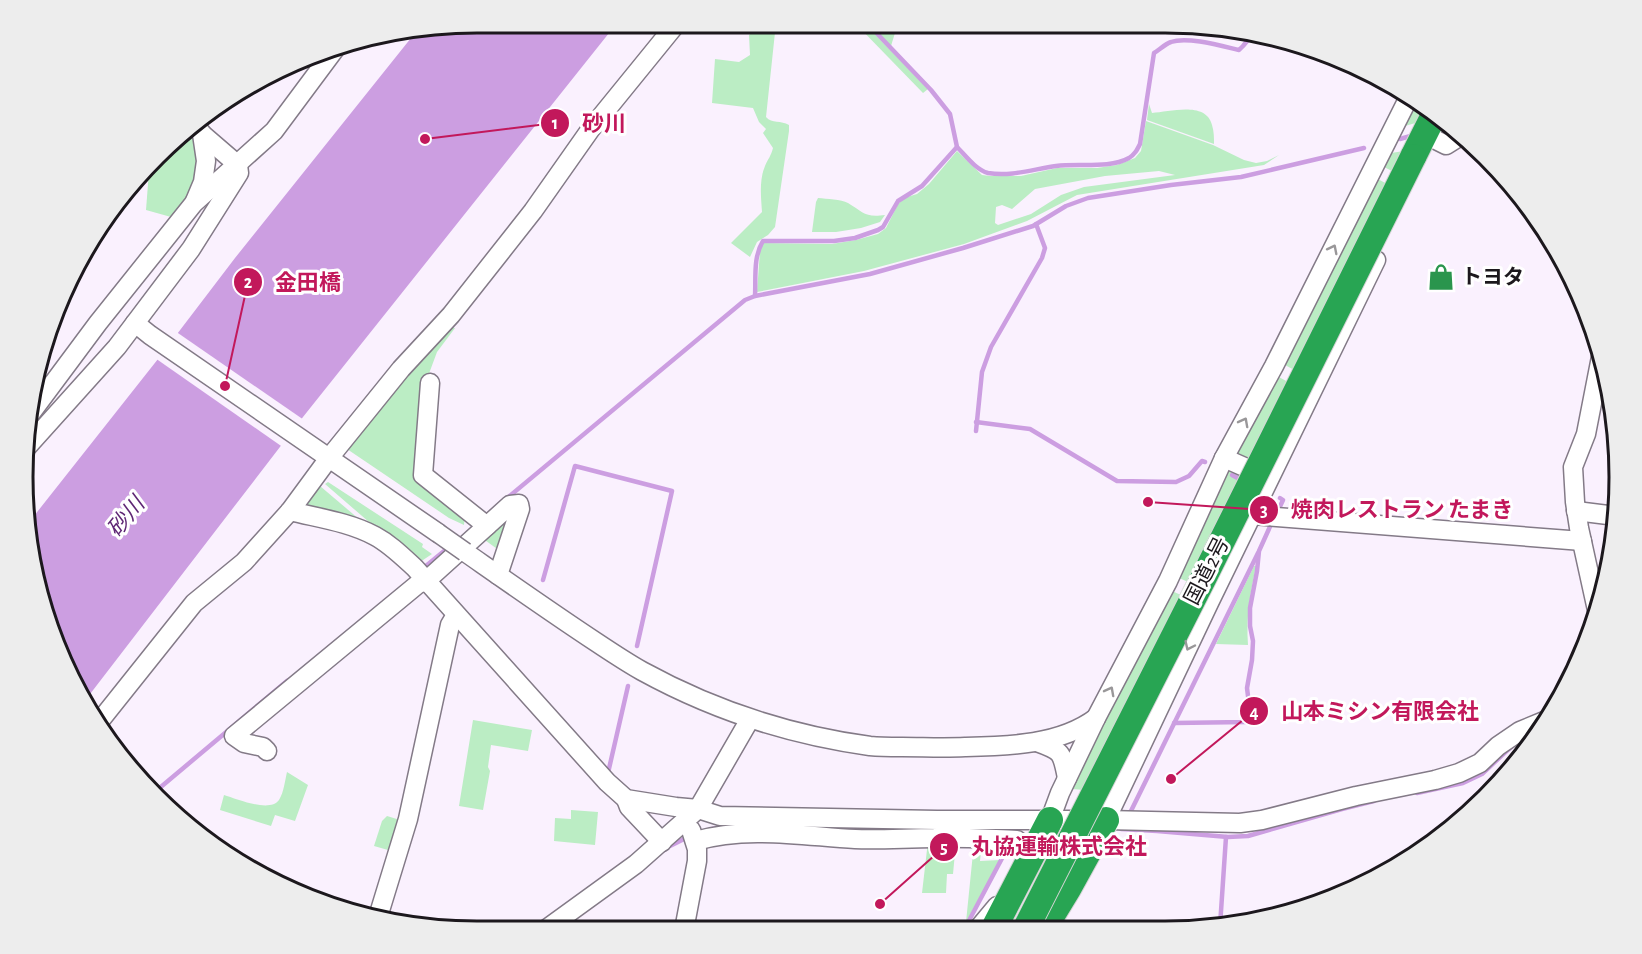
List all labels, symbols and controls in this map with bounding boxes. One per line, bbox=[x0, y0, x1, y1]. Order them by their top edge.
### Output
callout: 砂川 bbox=[540, 103, 638, 143]
text: 砂川 bbox=[582, 112, 626, 135]
text: 1 bbox=[552, 115, 558, 133]
one-way arrow bbox=[1325, 244, 1337, 255]
callout: 金田橋 bbox=[233, 262, 353, 302]
shop icon: トヨタ bbox=[1426, 262, 1456, 292]
place label: トヨタ bbox=[1461, 266, 1524, 288]
text: 金田橋 bbox=[275, 271, 341, 294]
text: 2 bbox=[244, 274, 253, 292]
one-way arrow bbox=[1237, 418, 1248, 428]
callout: 焼肉レストラン たまき bbox=[1249, 490, 1526, 530]
water label: 砂川 bbox=[103, 491, 150, 541]
text: 焼肉レストラン たまき bbox=[1291, 498, 1513, 521]
text: 3 bbox=[1260, 502, 1268, 520]
street label: 国道2号 bbox=[1180, 533, 1233, 608]
one-way arrow bbox=[1184, 639, 1196, 650]
one-way arrow bbox=[1103, 686, 1114, 697]
callout: 山本ミシン有限会社 bbox=[1239, 691, 1491, 731]
text: 山本ミシン有限会社 bbox=[1281, 700, 1479, 723]
text: 4 bbox=[1249, 704, 1259, 722]
callout: 丸協運輸株式会社 bbox=[929, 827, 1159, 867]
text: 丸協運輸株式会社 bbox=[971, 835, 1147, 858]
text: 5 bbox=[940, 839, 948, 857]

